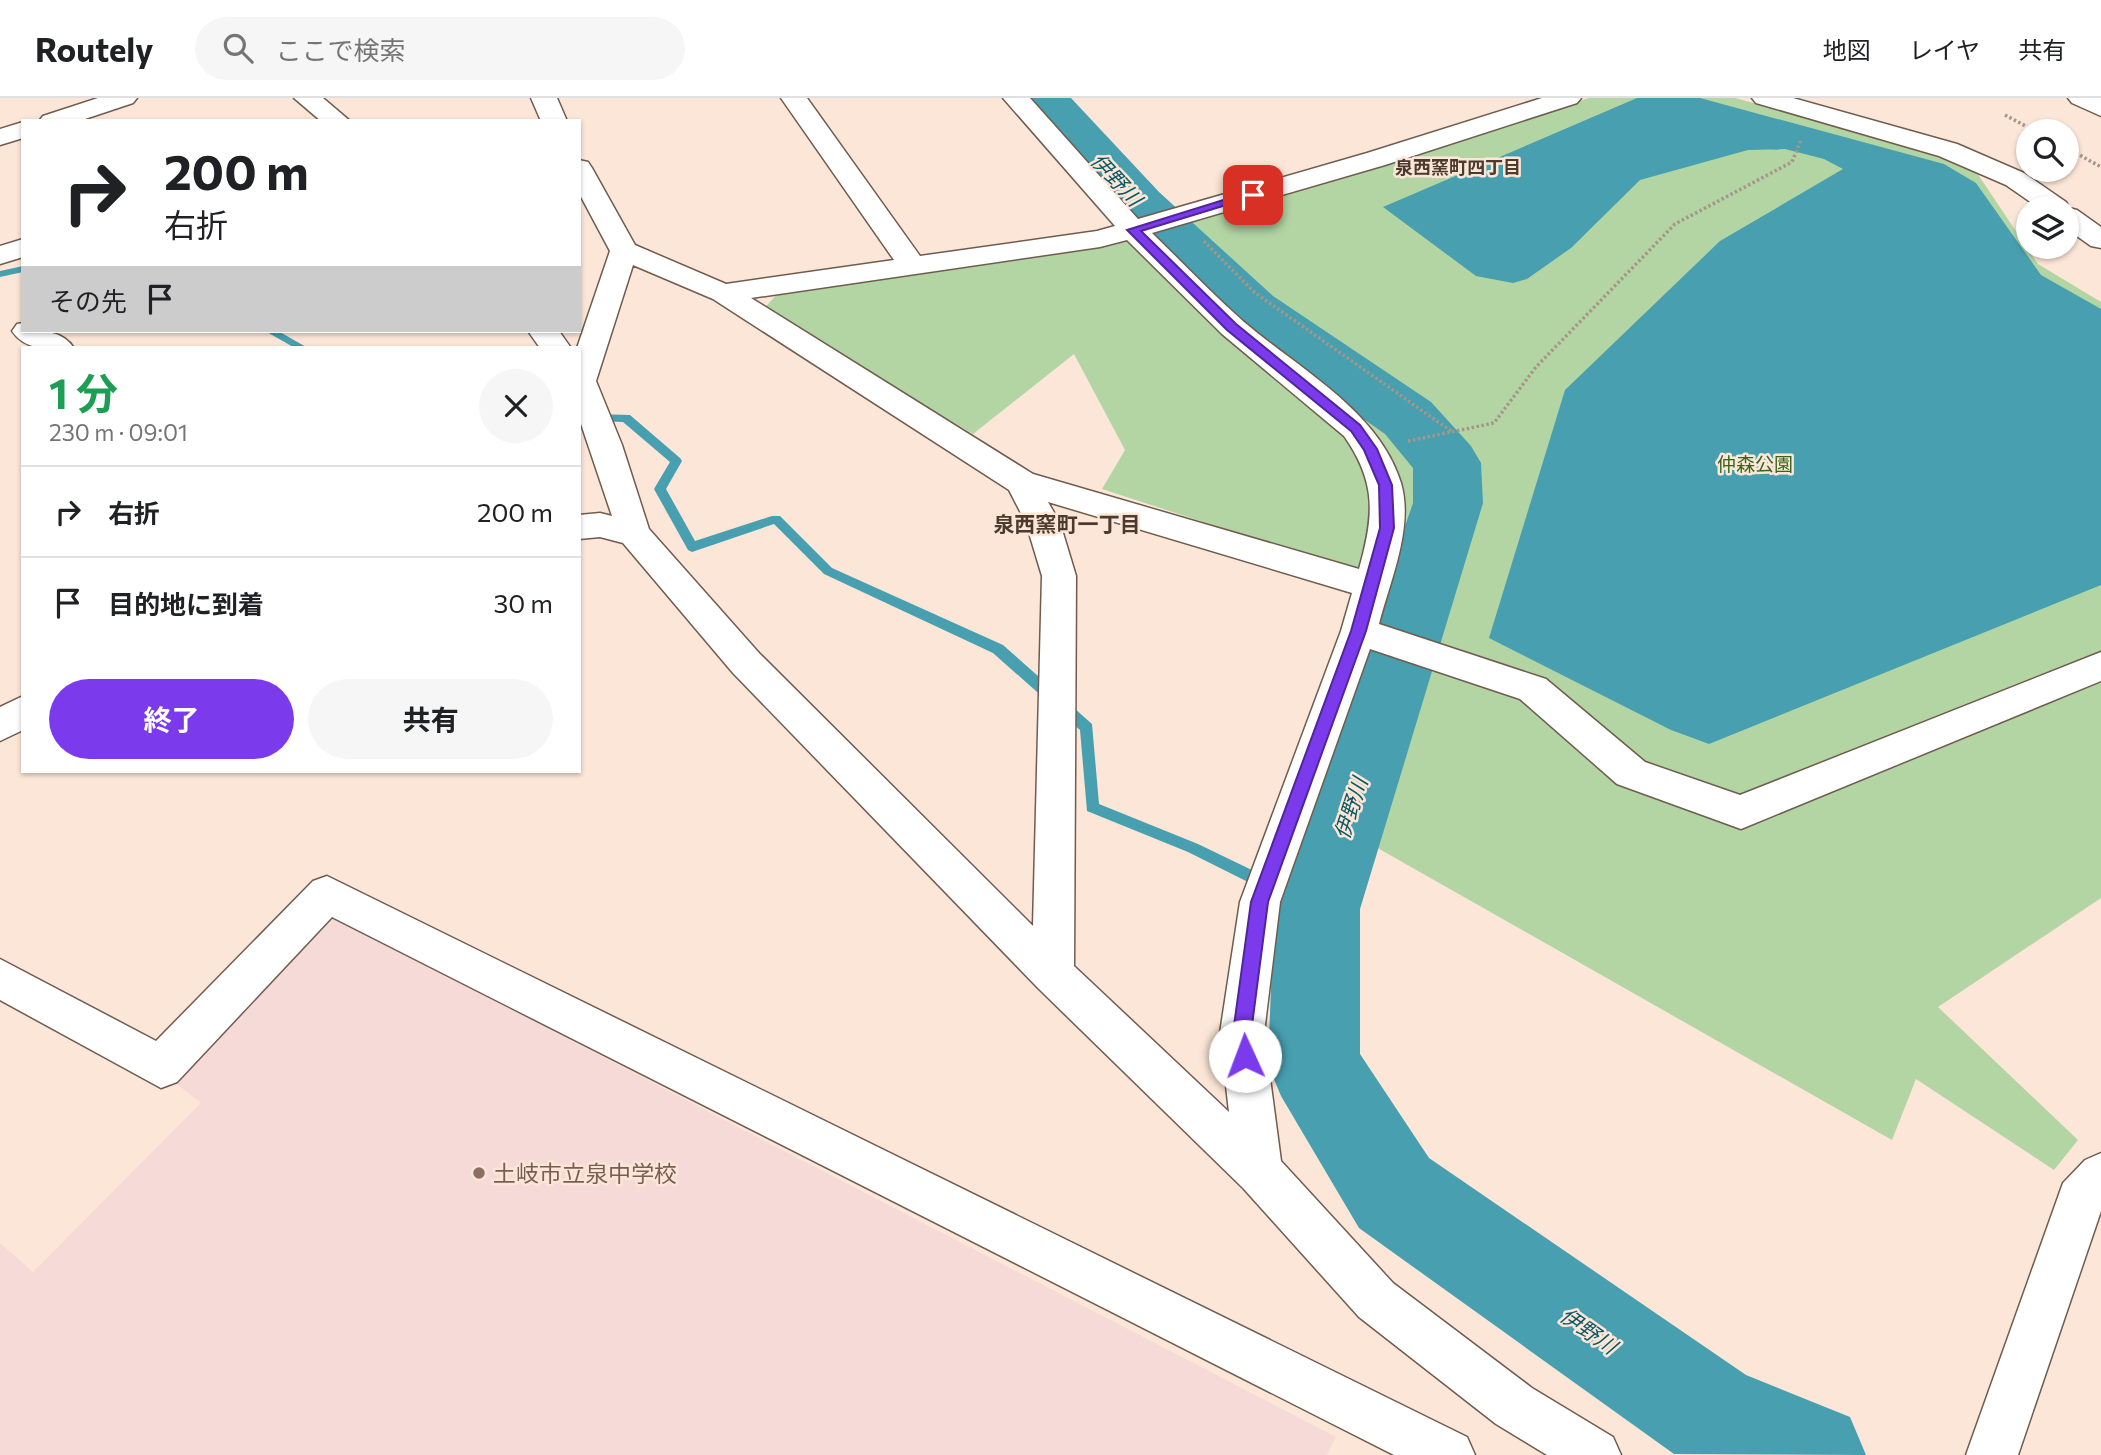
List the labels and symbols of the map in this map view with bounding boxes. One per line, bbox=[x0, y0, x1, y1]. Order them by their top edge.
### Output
water label: 伊野川 bbox=[1086, 147, 1149, 212]
district label: 泉西窯町四丁目 bbox=[1395, 156, 1521, 178]
pin bbox=[1223, 165, 1283, 225]
park label: 仲森公園 bbox=[1717, 452, 1793, 475]
district label: 泉西窯町一丁目 bbox=[994, 511, 1141, 536]
water label: 伊野川 bbox=[1328, 772, 1372, 842]
position arrow bbox=[1208, 1019, 1282, 1093]
place label: 土岐市立泉中学校 bbox=[493, 1159, 677, 1187]
marker: 土岐市立泉中学校 bbox=[471, 1165, 487, 1181]
water label: 伊野川 bbox=[1556, 1302, 1624, 1359]

